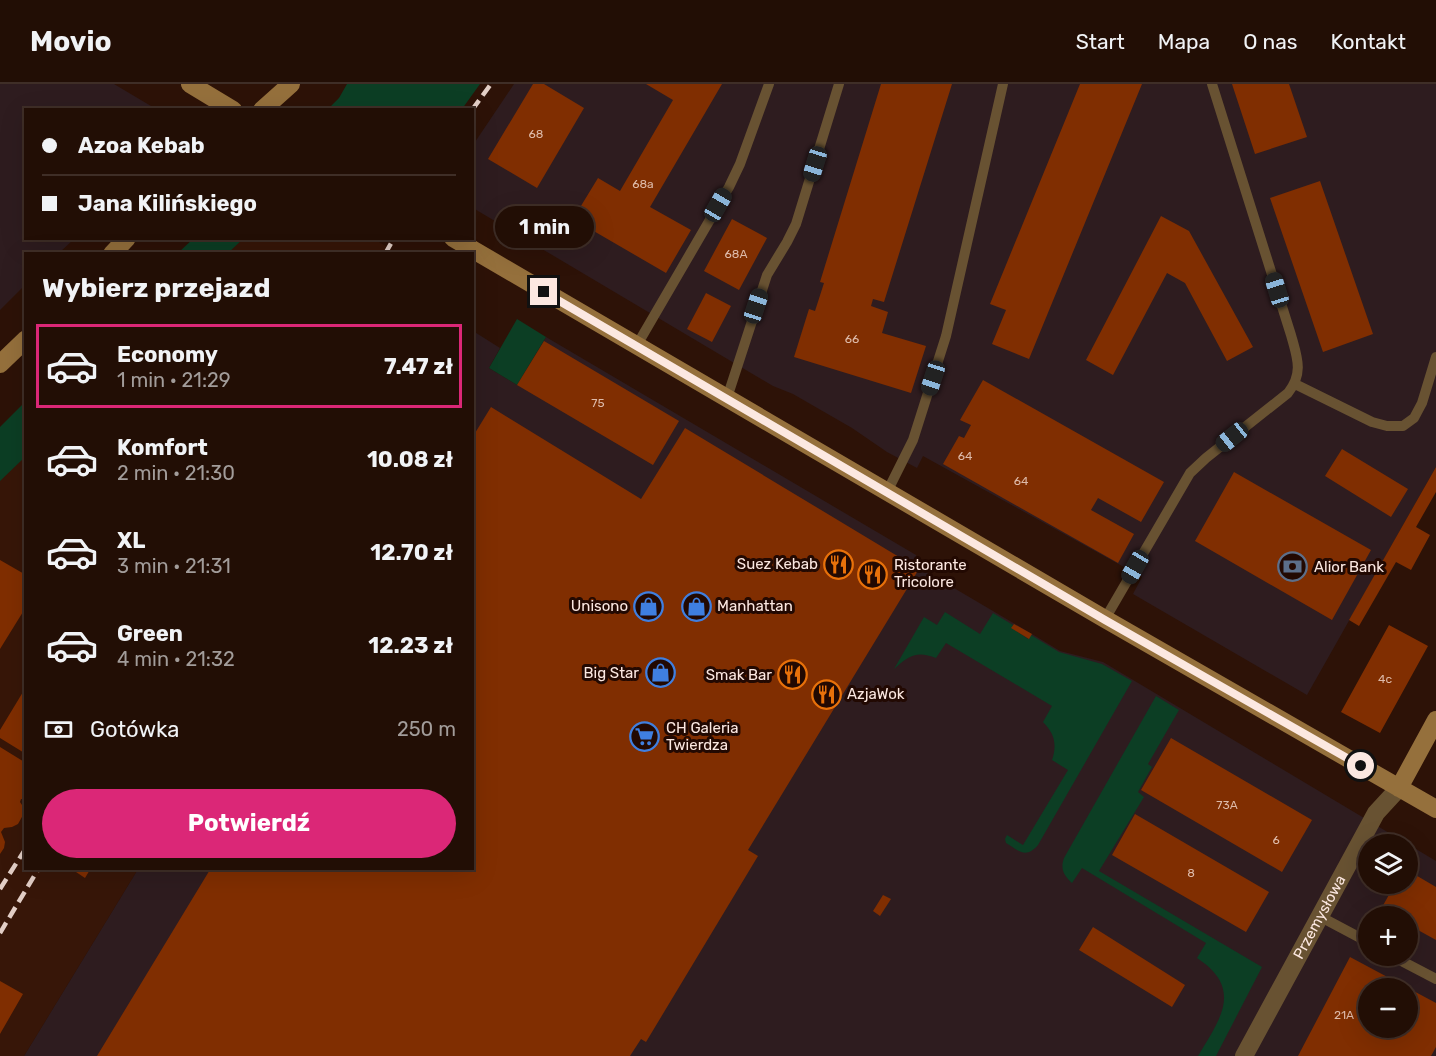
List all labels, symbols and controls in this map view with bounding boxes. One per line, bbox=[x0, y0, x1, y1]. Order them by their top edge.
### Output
text: Movio bbox=[30, 25, 112, 58]
text: Start bbox=[1076, 29, 1125, 54]
text: Mapa bbox=[1158, 29, 1210, 54]
text: O nas bbox=[1243, 29, 1298, 54]
text: Kontakt bbox=[1331, 29, 1406, 54]
house number: 68 bbox=[529, 127, 543, 141]
text: Azoa Kebab bbox=[78, 132, 205, 159]
car bbox=[801, 144, 829, 184]
house number: 68a bbox=[632, 177, 654, 191]
car bbox=[701, 185, 735, 225]
text: Jana Kilińskiego bbox=[78, 190, 257, 217]
callout: 1 min bbox=[494, 205, 594, 247]
text: 1 min bbox=[519, 215, 570, 239]
house number: 68A bbox=[725, 247, 747, 261]
car bbox=[1263, 270, 1291, 310]
text: Wybierz przejazd bbox=[42, 272, 270, 304]
route end bbox=[530, 278, 557, 305]
car bbox=[742, 286, 770, 326]
house number: 66 bbox=[845, 332, 859, 346]
icon: car bbox=[45, 339, 99, 393]
text: Economy bbox=[117, 341, 218, 368]
text: 7.47 zł bbox=[384, 353, 453, 380]
car bbox=[919, 358, 947, 398]
text: 1 min · 21:29 bbox=[117, 368, 231, 392]
house number: 75 bbox=[591, 396, 605, 410]
car bbox=[1212, 419, 1252, 455]
icon: car bbox=[45, 432, 99, 486]
text: Komfort bbox=[117, 434, 208, 461]
text: 10.08 zł bbox=[367, 446, 453, 473]
house number: 64 bbox=[958, 449, 973, 463]
text: 2 min · 21:30 bbox=[117, 461, 235, 485]
house number: 64 bbox=[1014, 474, 1029, 488]
icon: car bbox=[45, 525, 99, 579]
text: XL bbox=[117, 527, 145, 554]
text: 12.70 zł bbox=[370, 539, 453, 566]
car bbox=[1118, 547, 1152, 587]
restaurant icon: Suez Kebab bbox=[823, 548, 855, 580]
bank icon: Alior Bank bbox=[1277, 551, 1309, 583]
text: 3 min · 21:31 bbox=[117, 554, 231, 578]
place label: Suez Kebab bbox=[737, 555, 818, 573]
place label: Ristorante Tricolore bbox=[894, 556, 967, 591]
restaurant icon: Ristorante Tricolore bbox=[857, 558, 889, 590]
place label: Alior Bank bbox=[1314, 558, 1384, 576]
shop icon: Unisono bbox=[633, 590, 665, 622]
shop icon: Manhattan bbox=[680, 590, 712, 622]
place label: Unisono bbox=[571, 597, 628, 615]
place label: Manhattan bbox=[717, 597, 793, 615]
icon: car bbox=[45, 618, 99, 672]
text: Green bbox=[117, 620, 183, 647]
text: 12.23 zł bbox=[368, 632, 453, 659]
text: 4 min · 21:32 bbox=[117, 647, 235, 671]
shop icon: Big Star bbox=[644, 657, 676, 689]
restaurant icon: Smak Bar bbox=[777, 659, 809, 691]
place label: Big Star bbox=[584, 664, 639, 682]
place label: Smak Bar bbox=[706, 666, 772, 684]
house number: 4c bbox=[1378, 672, 1392, 686]
restaurant icon: AzjaWok bbox=[810, 678, 842, 710]
place label: AzjaWok bbox=[847, 685, 905, 703]
icon: cash bbox=[42, 713, 75, 746]
text: Gotówka bbox=[90, 716, 179, 743]
text: 250 m bbox=[397, 717, 456, 741]
place label: CH Galeria Twierdza bbox=[666, 719, 739, 754]
supermarket icon: CH Galeria Twierdza bbox=[629, 721, 661, 753]
route start bbox=[1347, 752, 1374, 779]
button: Potwierdź bbox=[42, 789, 456, 858]
house number: 73A bbox=[1216, 798, 1238, 812]
house number: 6 bbox=[1272, 833, 1280, 847]
map controls bbox=[1358, 834, 1418, 1038]
button: layers bbox=[1358, 834, 1418, 894]
house number: 8 bbox=[1187, 866, 1195, 880]
street label: Przemysłowa bbox=[1289, 872, 1349, 962]
button: + bbox=[1358, 906, 1418, 966]
button: − bbox=[1358, 978, 1418, 1038]
house number: 21A bbox=[1334, 1008, 1354, 1022]

